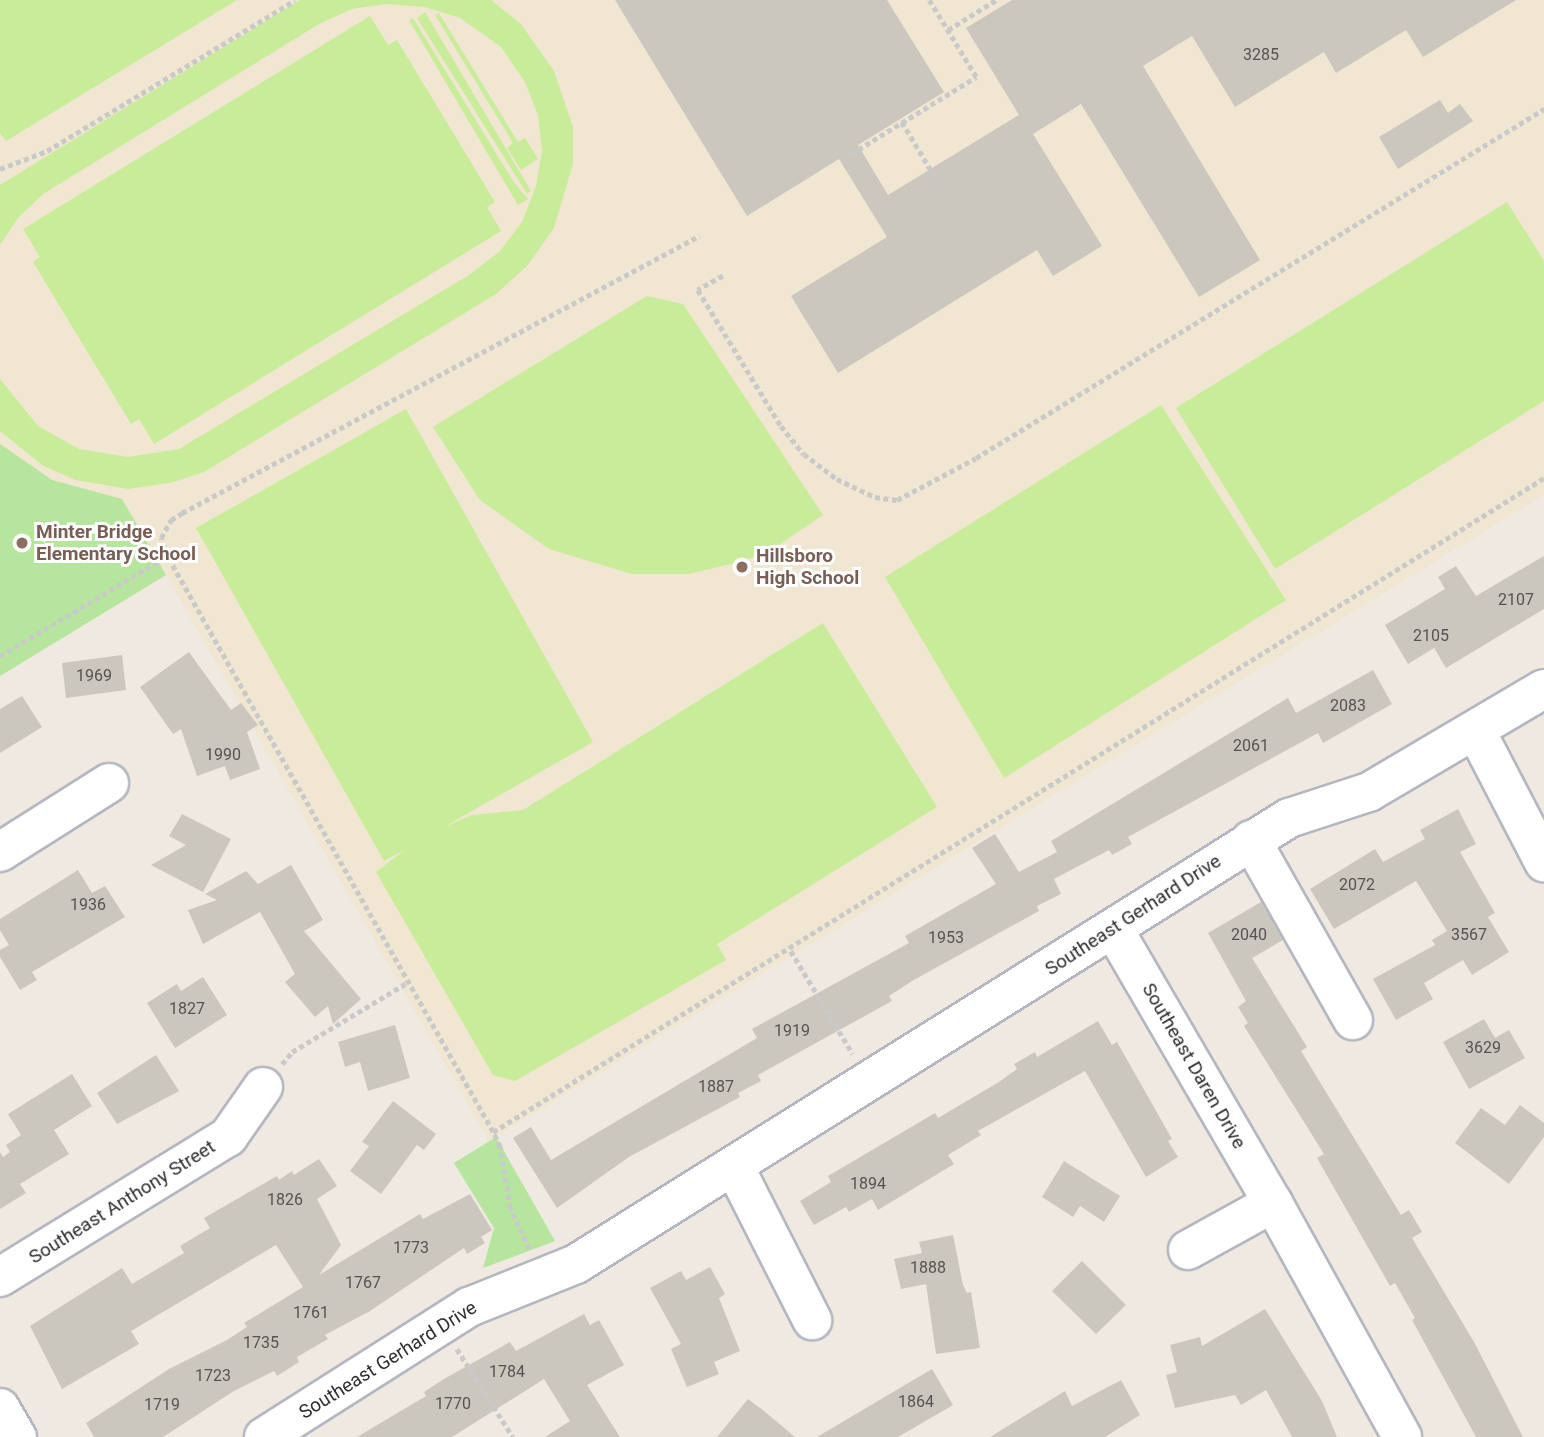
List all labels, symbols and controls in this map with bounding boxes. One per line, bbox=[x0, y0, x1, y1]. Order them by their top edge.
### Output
house number: 3285 bbox=[1243, 45, 1279, 65]
place label: Minter Bridge Elementary School bbox=[36, 521, 196, 565]
marker: Minter Bridge Elementary School bbox=[14, 535, 30, 551]
place label: Hillsboro High School bbox=[756, 545, 859, 589]
marker: Hillsboro High School bbox=[734, 559, 750, 575]
house number: 2107 bbox=[1498, 590, 1534, 610]
house number: 2105 bbox=[1413, 626, 1449, 646]
house number: 1969 bbox=[76, 666, 112, 686]
house number: 2083 bbox=[1330, 696, 1366, 716]
house number: 2061 bbox=[1233, 736, 1269, 756]
house number: 1990 bbox=[205, 745, 241, 765]
street label: Southeast Gerhard Drive bbox=[1041, 850, 1225, 980]
house number: 2072 bbox=[1339, 875, 1375, 895]
house number: 1936 bbox=[70, 895, 106, 915]
house number: 2040 bbox=[1231, 925, 1267, 945]
house number: 3567 bbox=[1451, 925, 1487, 945]
house number: 1953 bbox=[928, 928, 964, 948]
street label: Southeast Daren Drive bbox=[1137, 979, 1251, 1153]
house number: 1827 bbox=[169, 999, 205, 1019]
house number: 1919 bbox=[774, 1021, 810, 1041]
house number: 3629 bbox=[1465, 1038, 1501, 1058]
house number: 1887 bbox=[698, 1077, 734, 1097]
street label: Southeast Anthony Street bbox=[25, 1135, 219, 1269]
house number: 1894 bbox=[850, 1174, 886, 1194]
house number: 1826 bbox=[267, 1190, 303, 1210]
house number: 1773 bbox=[393, 1238, 429, 1258]
house number: 1888 bbox=[910, 1258, 946, 1278]
house number: 1767 bbox=[345, 1273, 381, 1293]
street label: Southeast Gerhard Drive bbox=[295, 1296, 481, 1424]
house number: 1761 bbox=[293, 1303, 329, 1323]
house number: 1735 bbox=[243, 1333, 279, 1353]
house number: 1784 bbox=[489, 1362, 525, 1382]
house number: 1723 bbox=[195, 1366, 231, 1386]
house number: 1864 bbox=[898, 1392, 934, 1412]
house number: 1770 bbox=[435, 1394, 471, 1414]
house number: 1719 bbox=[144, 1395, 180, 1415]

